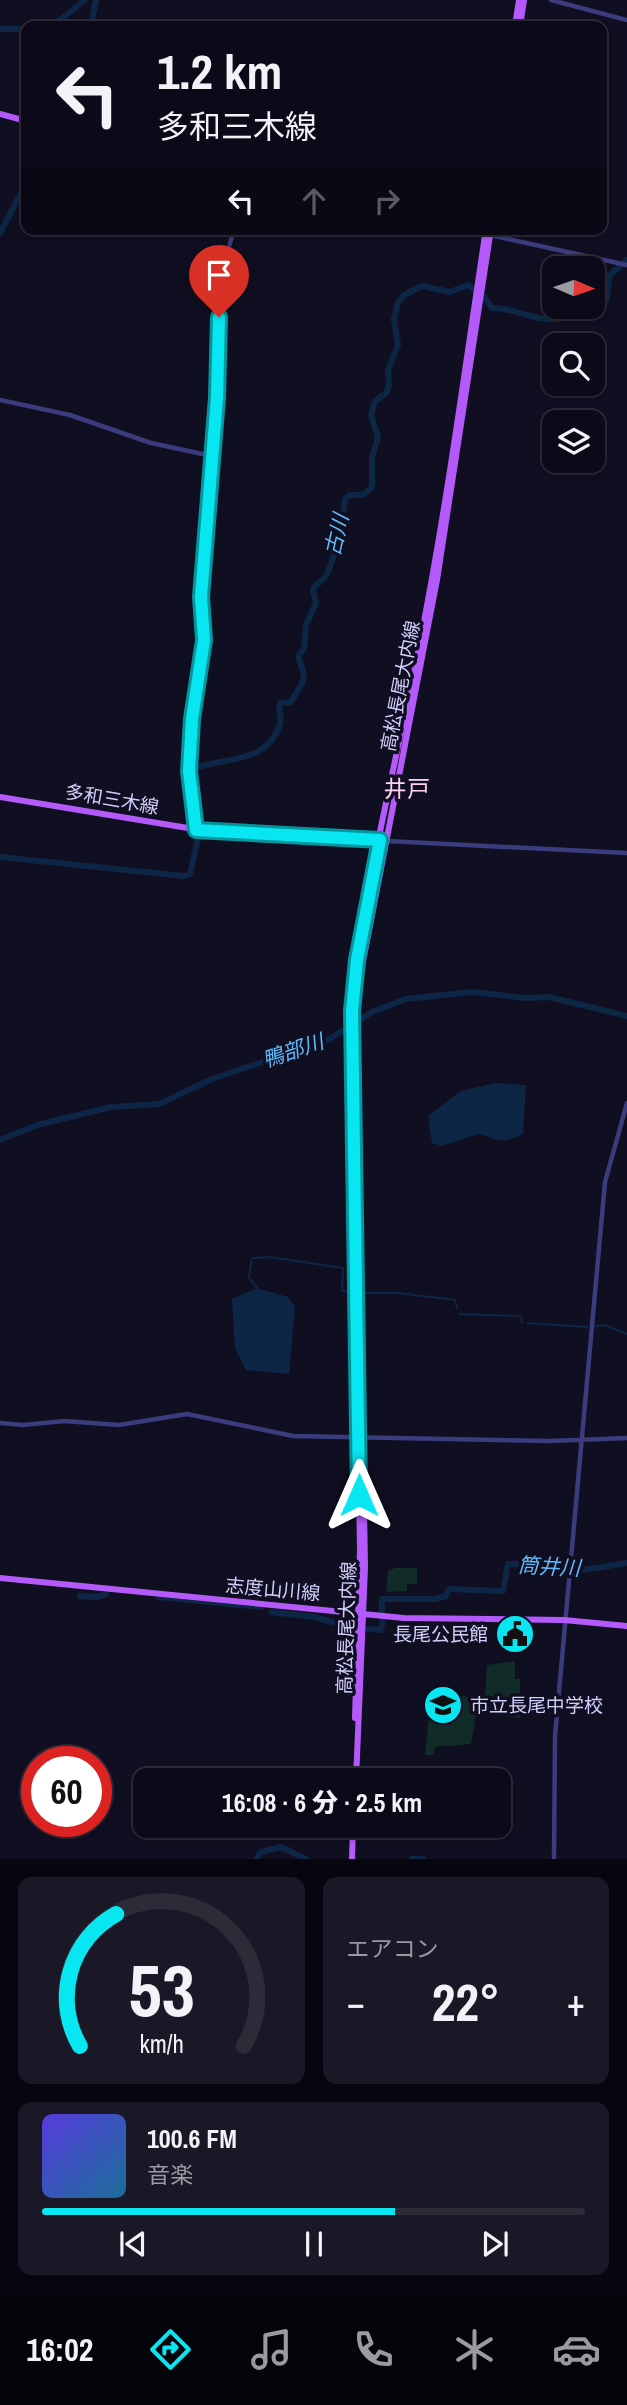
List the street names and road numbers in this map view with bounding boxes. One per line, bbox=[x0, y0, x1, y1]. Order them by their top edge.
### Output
street label: 高松長尾大内線 bbox=[375, 618, 425, 754]
street label: 多和三木線 bbox=[63, 778, 161, 820]
street label: 高松長尾大内線 bbox=[331, 1561, 361, 1695]
street label: 志度山川線 bbox=[225, 1572, 321, 1606]

